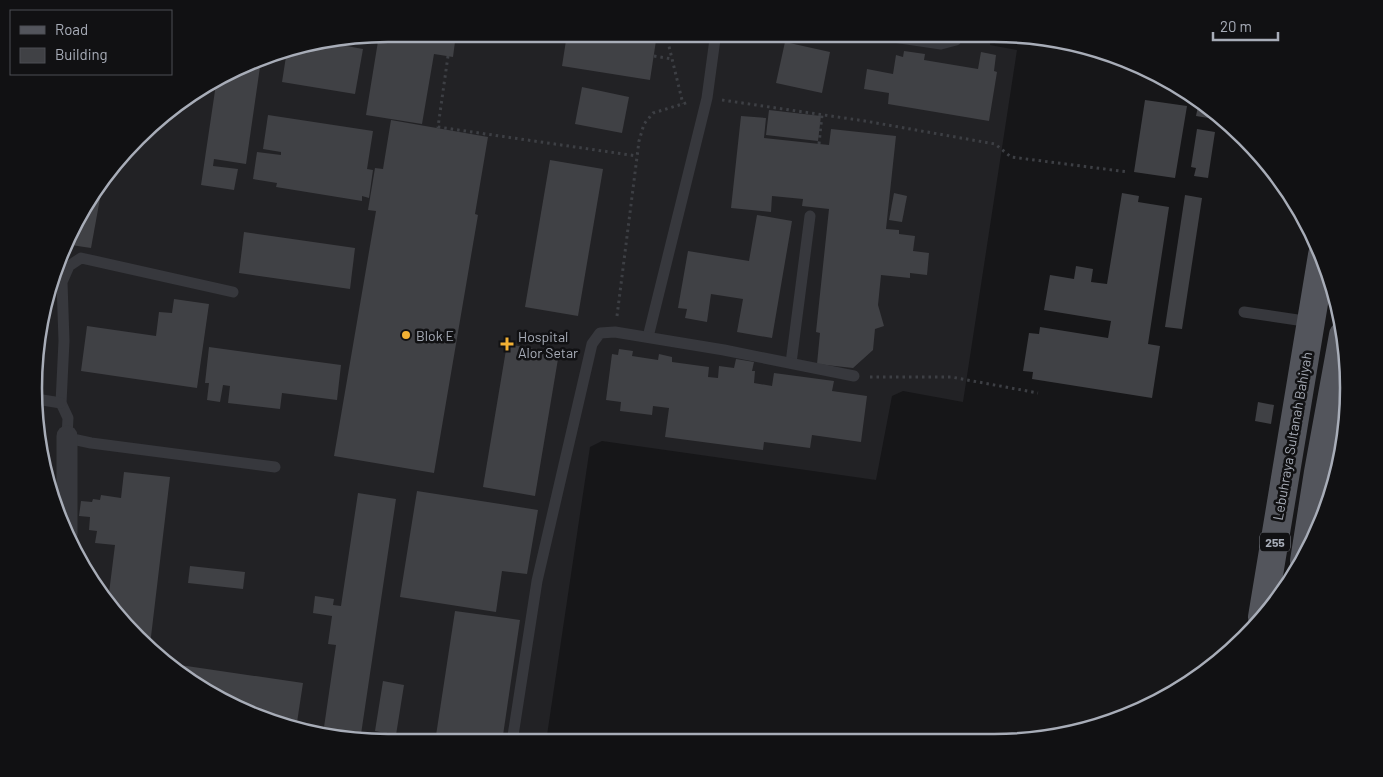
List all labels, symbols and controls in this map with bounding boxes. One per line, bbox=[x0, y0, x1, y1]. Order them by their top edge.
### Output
legend bbox=[10, 10, 172, 75]
scale bar bbox=[1213, 10, 1278, 42]
text: 20 m bbox=[1220, 17, 1252, 35]
text: Road bbox=[55, 20, 88, 38]
text: Building bbox=[55, 45, 108, 63]
place label: Blok E bbox=[416, 327, 454, 344]
place label: Hospital Alor Setar bbox=[518, 328, 578, 361]
marker: Blok E bbox=[400, 329, 412, 341]
marker: Hospital Alor Setar bbox=[500, 337, 514, 351]
street label: Lebuhraya Sultanah Bahiyah bbox=[1269, 350, 1315, 522]
road number: 255 bbox=[1260, 532, 1290, 552]

